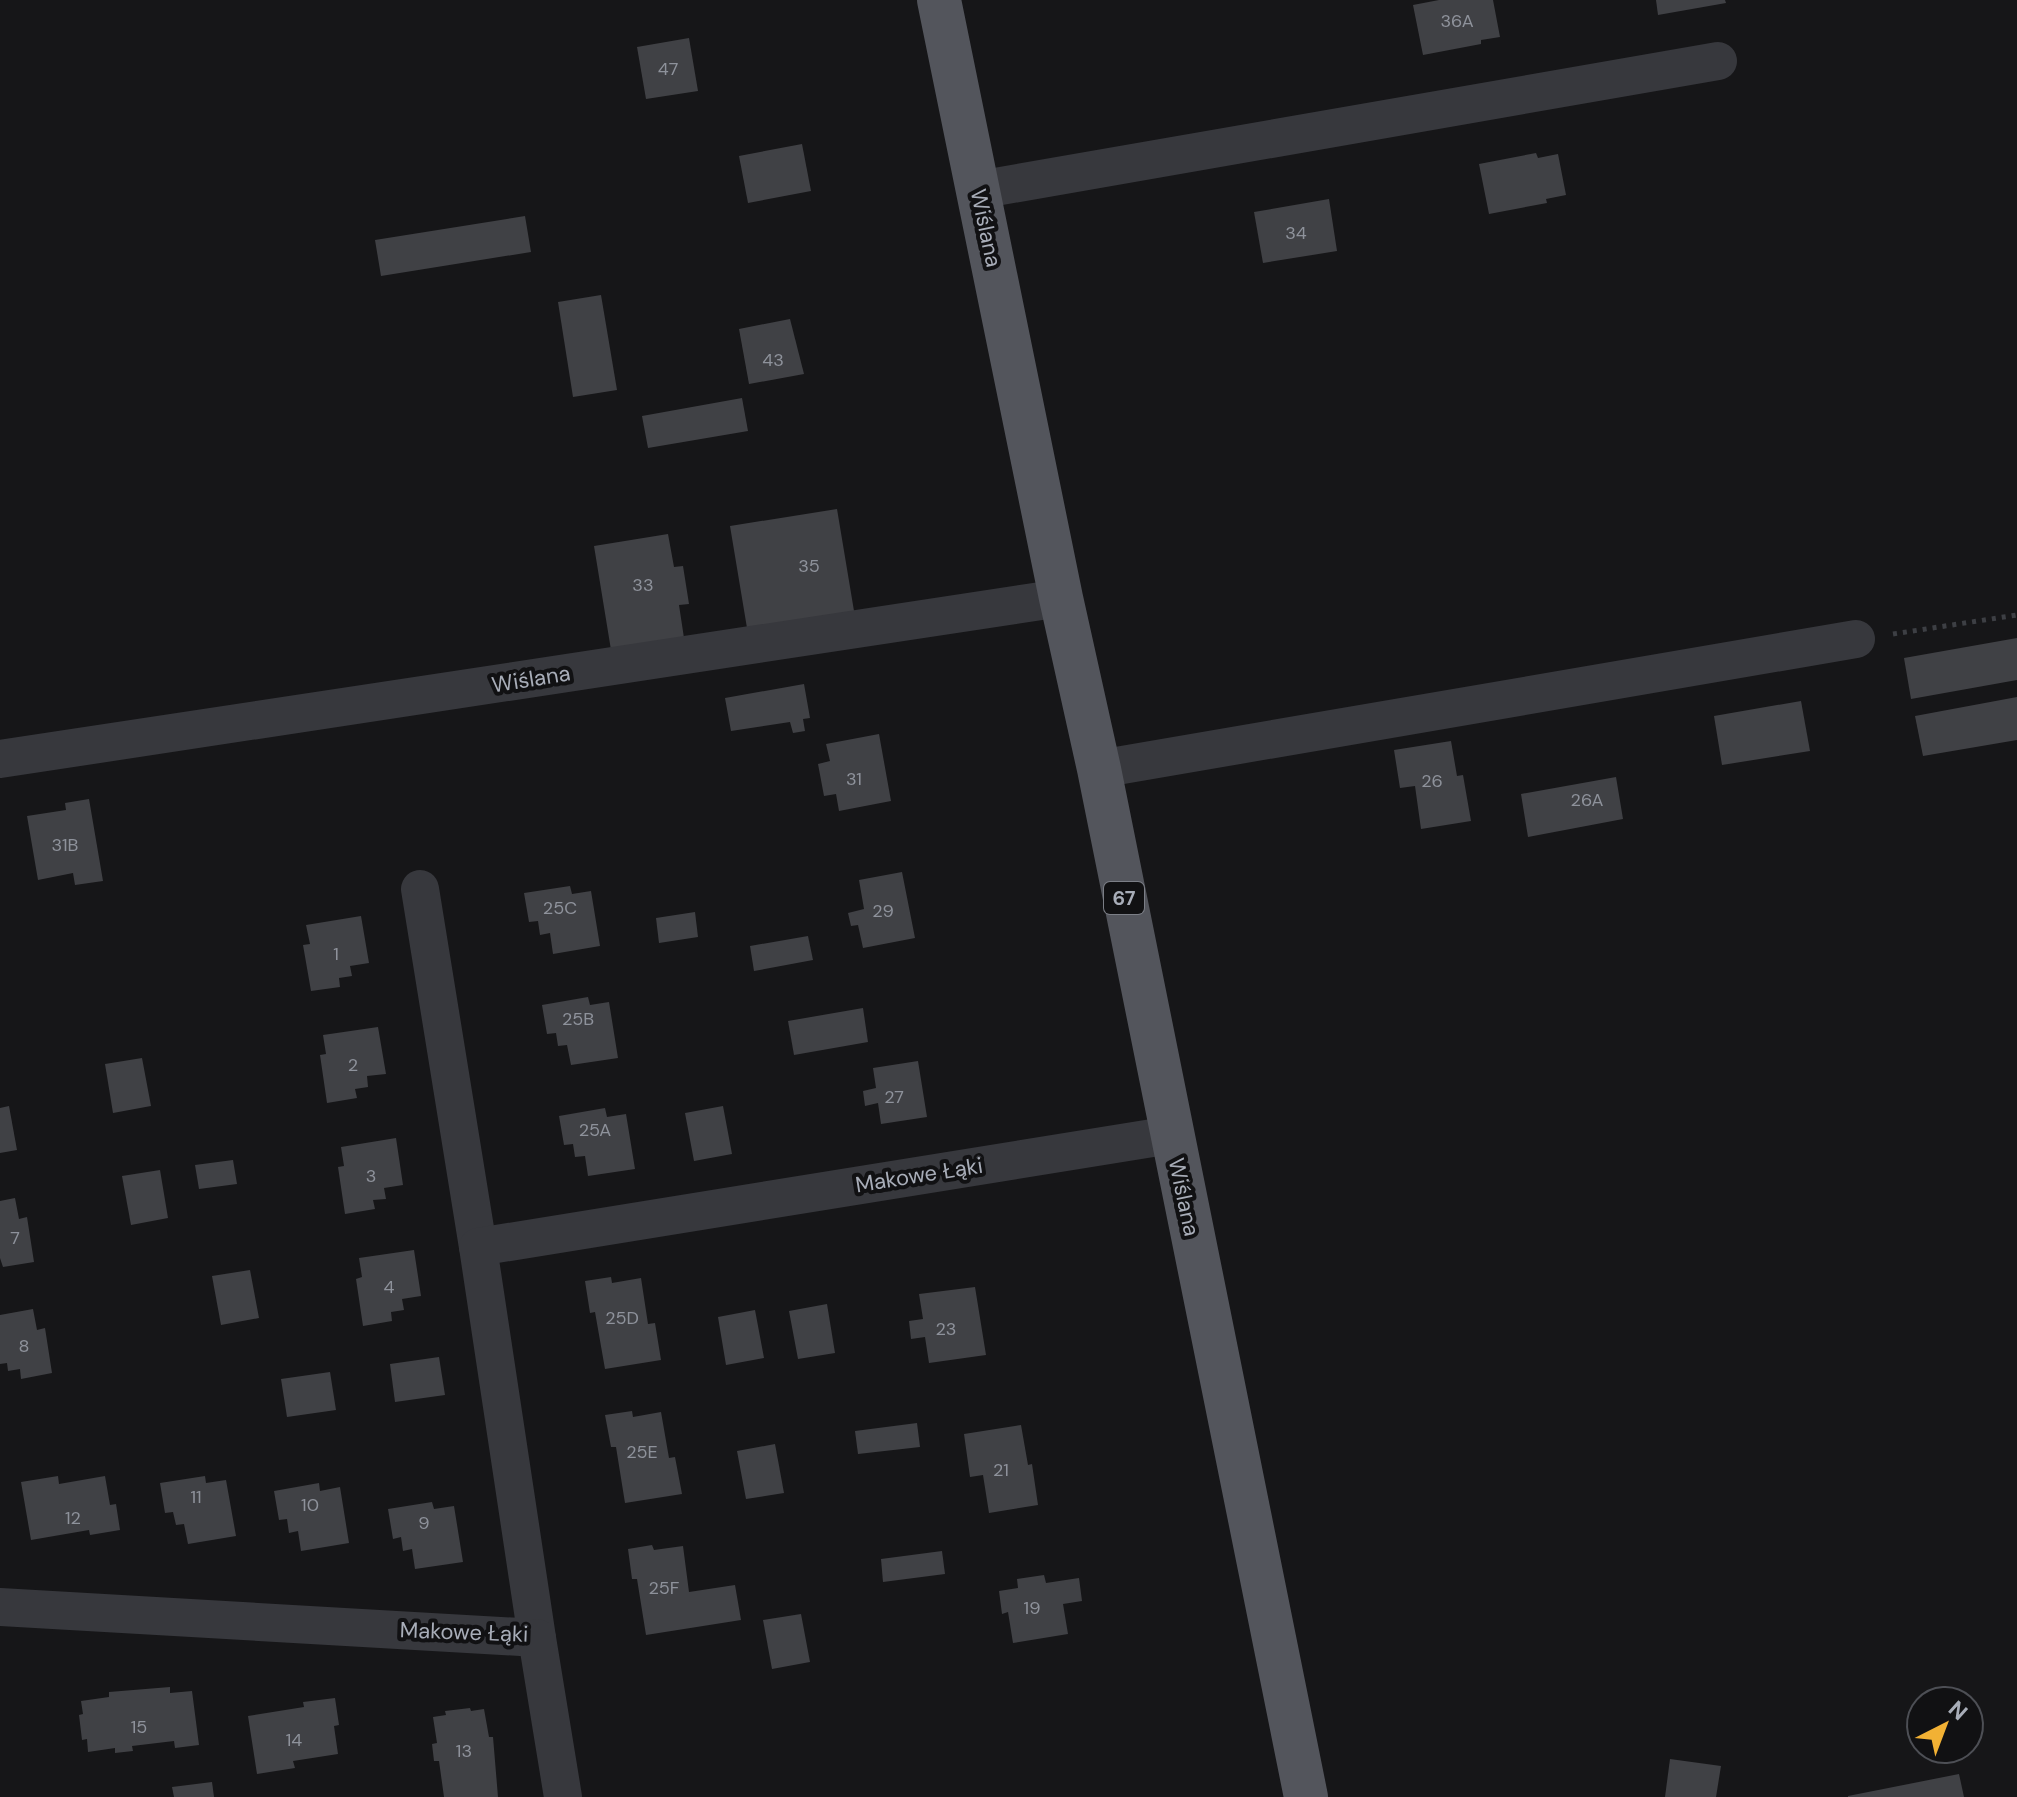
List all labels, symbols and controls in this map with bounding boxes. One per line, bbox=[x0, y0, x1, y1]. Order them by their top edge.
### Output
house number: 36A bbox=[1440, 9, 1474, 33]
house number: 47 bbox=[658, 57, 678, 81]
street label: Wiślana bbox=[964, 186, 1008, 270]
house number: 34 bbox=[1285, 221, 1307, 245]
house number: 43 bbox=[762, 348, 784, 372]
house number: 35 bbox=[798, 554, 820, 578]
house number: 33 bbox=[632, 573, 654, 597]
street label: Wiślana bbox=[490, 658, 572, 700]
house number: 31 bbox=[846, 767, 862, 791]
house number: 26 bbox=[1421, 769, 1443, 793]
house number: 26A bbox=[1571, 788, 1604, 812]
house number: 31B bbox=[52, 833, 79, 857]
road number: 67 bbox=[1104, 882, 1144, 914]
house number: 25C bbox=[543, 896, 577, 920]
house number: 29 bbox=[872, 899, 894, 923]
house number: 1 bbox=[333, 942, 339, 966]
house number: 25B bbox=[562, 1007, 594, 1031]
house number: 2 bbox=[348, 1053, 358, 1077]
house number: 27 bbox=[884, 1085, 904, 1109]
house number: 25A bbox=[579, 1118, 611, 1142]
street label: Makowe Łąki bbox=[853, 1151, 985, 1199]
street label: Wiślana bbox=[1162, 1155, 1206, 1239]
house number: 3 bbox=[366, 1164, 376, 1188]
house number: 7 bbox=[10, 1226, 20, 1250]
house number: 4 bbox=[384, 1275, 395, 1299]
house number: 25D bbox=[605, 1306, 639, 1330]
house number: 23 bbox=[935, 1317, 957, 1341]
house number: 8 bbox=[19, 1334, 29, 1358]
house number: 25E bbox=[626, 1440, 658, 1464]
house number: 21 bbox=[993, 1458, 1009, 1482]
house number: 11 bbox=[190, 1485, 202, 1509]
house number: 10 bbox=[301, 1493, 319, 1517]
house number: 12 bbox=[65, 1506, 81, 1530]
house number: 9 bbox=[418, 1511, 430, 1535]
house number: 25F bbox=[649, 1576, 680, 1600]
house number: 19 bbox=[1024, 1596, 1040, 1620]
street label: Makowe Łąki bbox=[399, 1615, 529, 1649]
north arrow bbox=[1905, 1685, 1985, 1765]
text: N bbox=[1942, 1694, 1974, 1727]
house number: 15 bbox=[131, 1715, 147, 1739]
house number: 14 bbox=[286, 1728, 302, 1752]
house number: 13 bbox=[456, 1739, 472, 1763]

